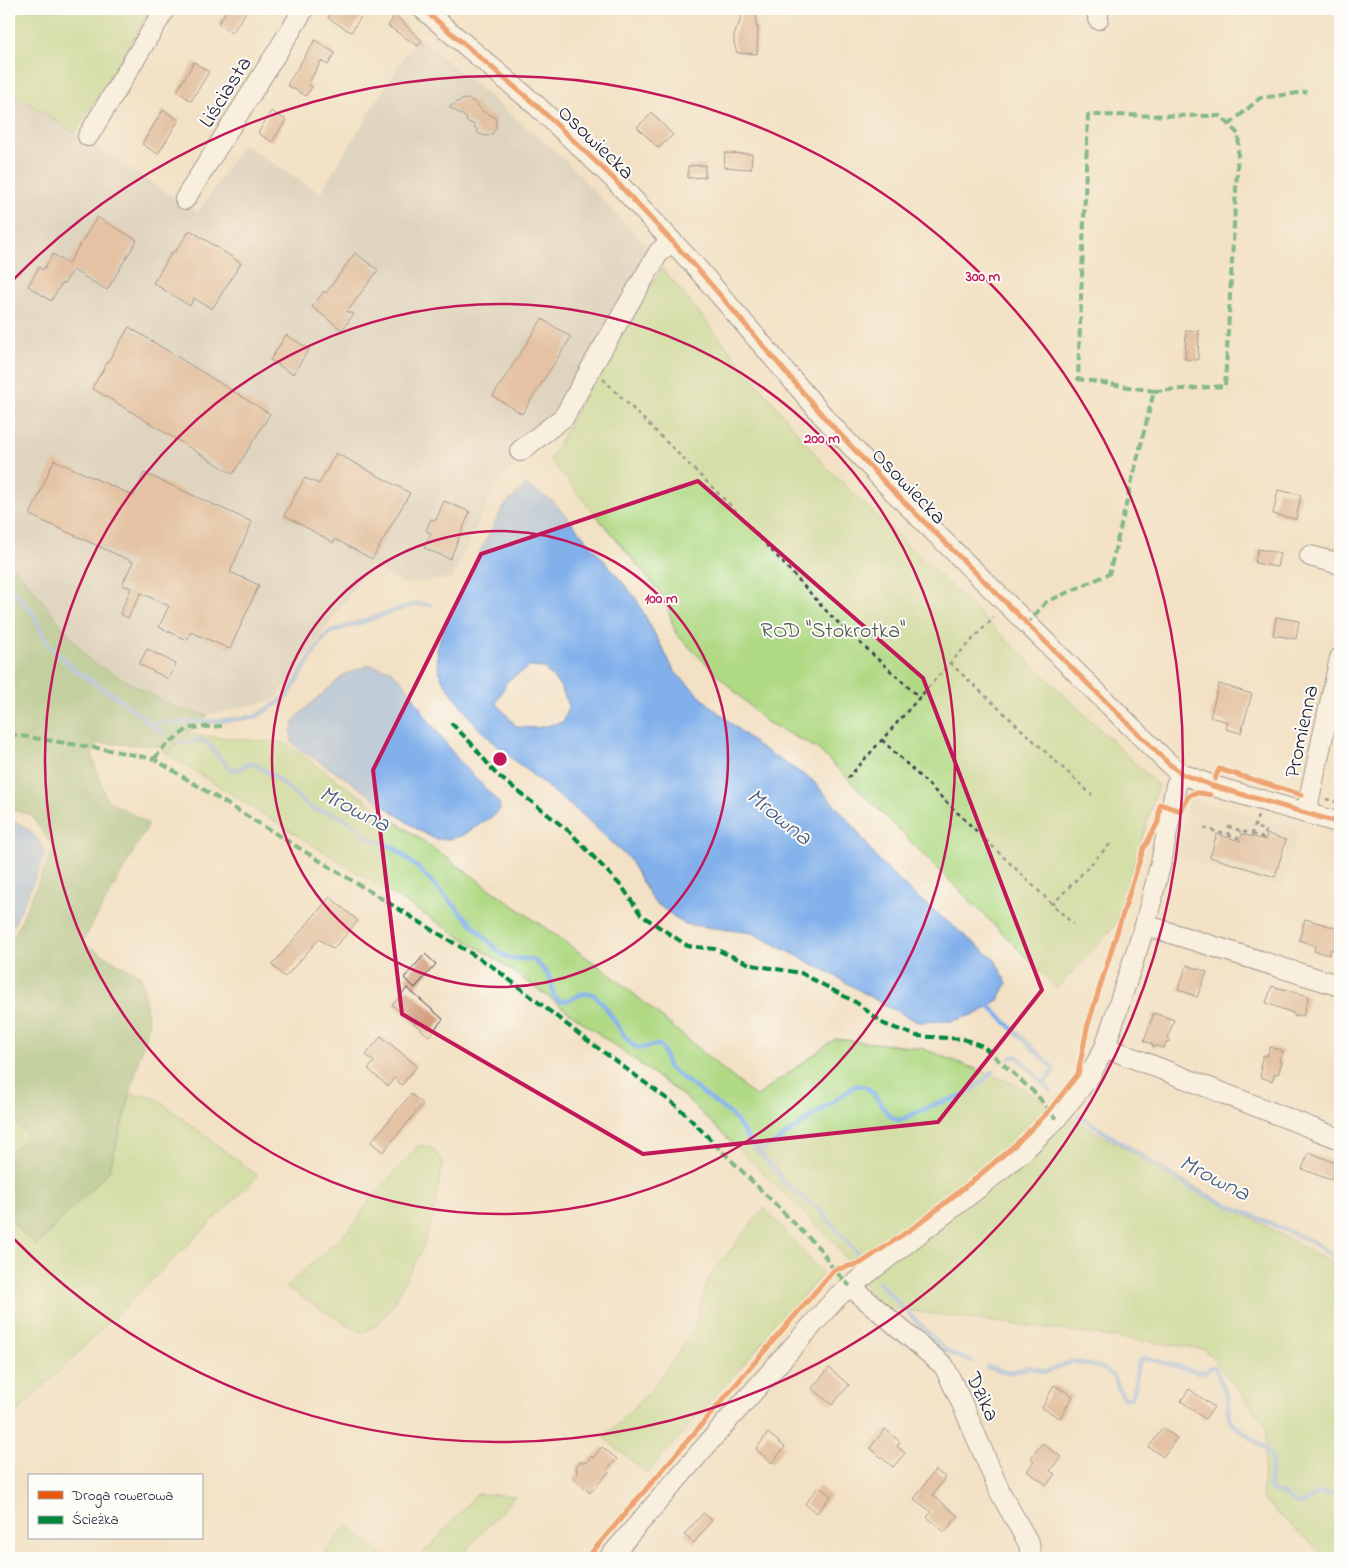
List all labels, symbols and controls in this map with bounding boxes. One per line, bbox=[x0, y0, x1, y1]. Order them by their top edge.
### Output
street label: Liściasta bbox=[192, 50, 261, 135]
street label: Osowiecka bbox=[549, 98, 641, 188]
text: 300 m bbox=[965, 266, 1001, 288]
text: 200 m bbox=[803, 428, 840, 450]
street label: Osowiecka bbox=[863, 441, 953, 533]
text: 100 m bbox=[644, 588, 678, 610]
park label: ROD "Stokrotka" bbox=[761, 616, 905, 648]
street label: Promienna bbox=[1277, 682, 1328, 781]
centre of rings bbox=[491, 750, 509, 768]
water label: Mrowna bbox=[312, 778, 396, 843]
water label: Mrowna bbox=[738, 781, 819, 856]
water label: Mrowna bbox=[1172, 1147, 1256, 1212]
street label: Dzika bbox=[956, 1367, 1007, 1427]
legend bbox=[28, 1474, 202, 1540]
text: Droga rowerowa bbox=[71, 1485, 173, 1508]
text: Ścieżka bbox=[72, 1509, 119, 1531]

